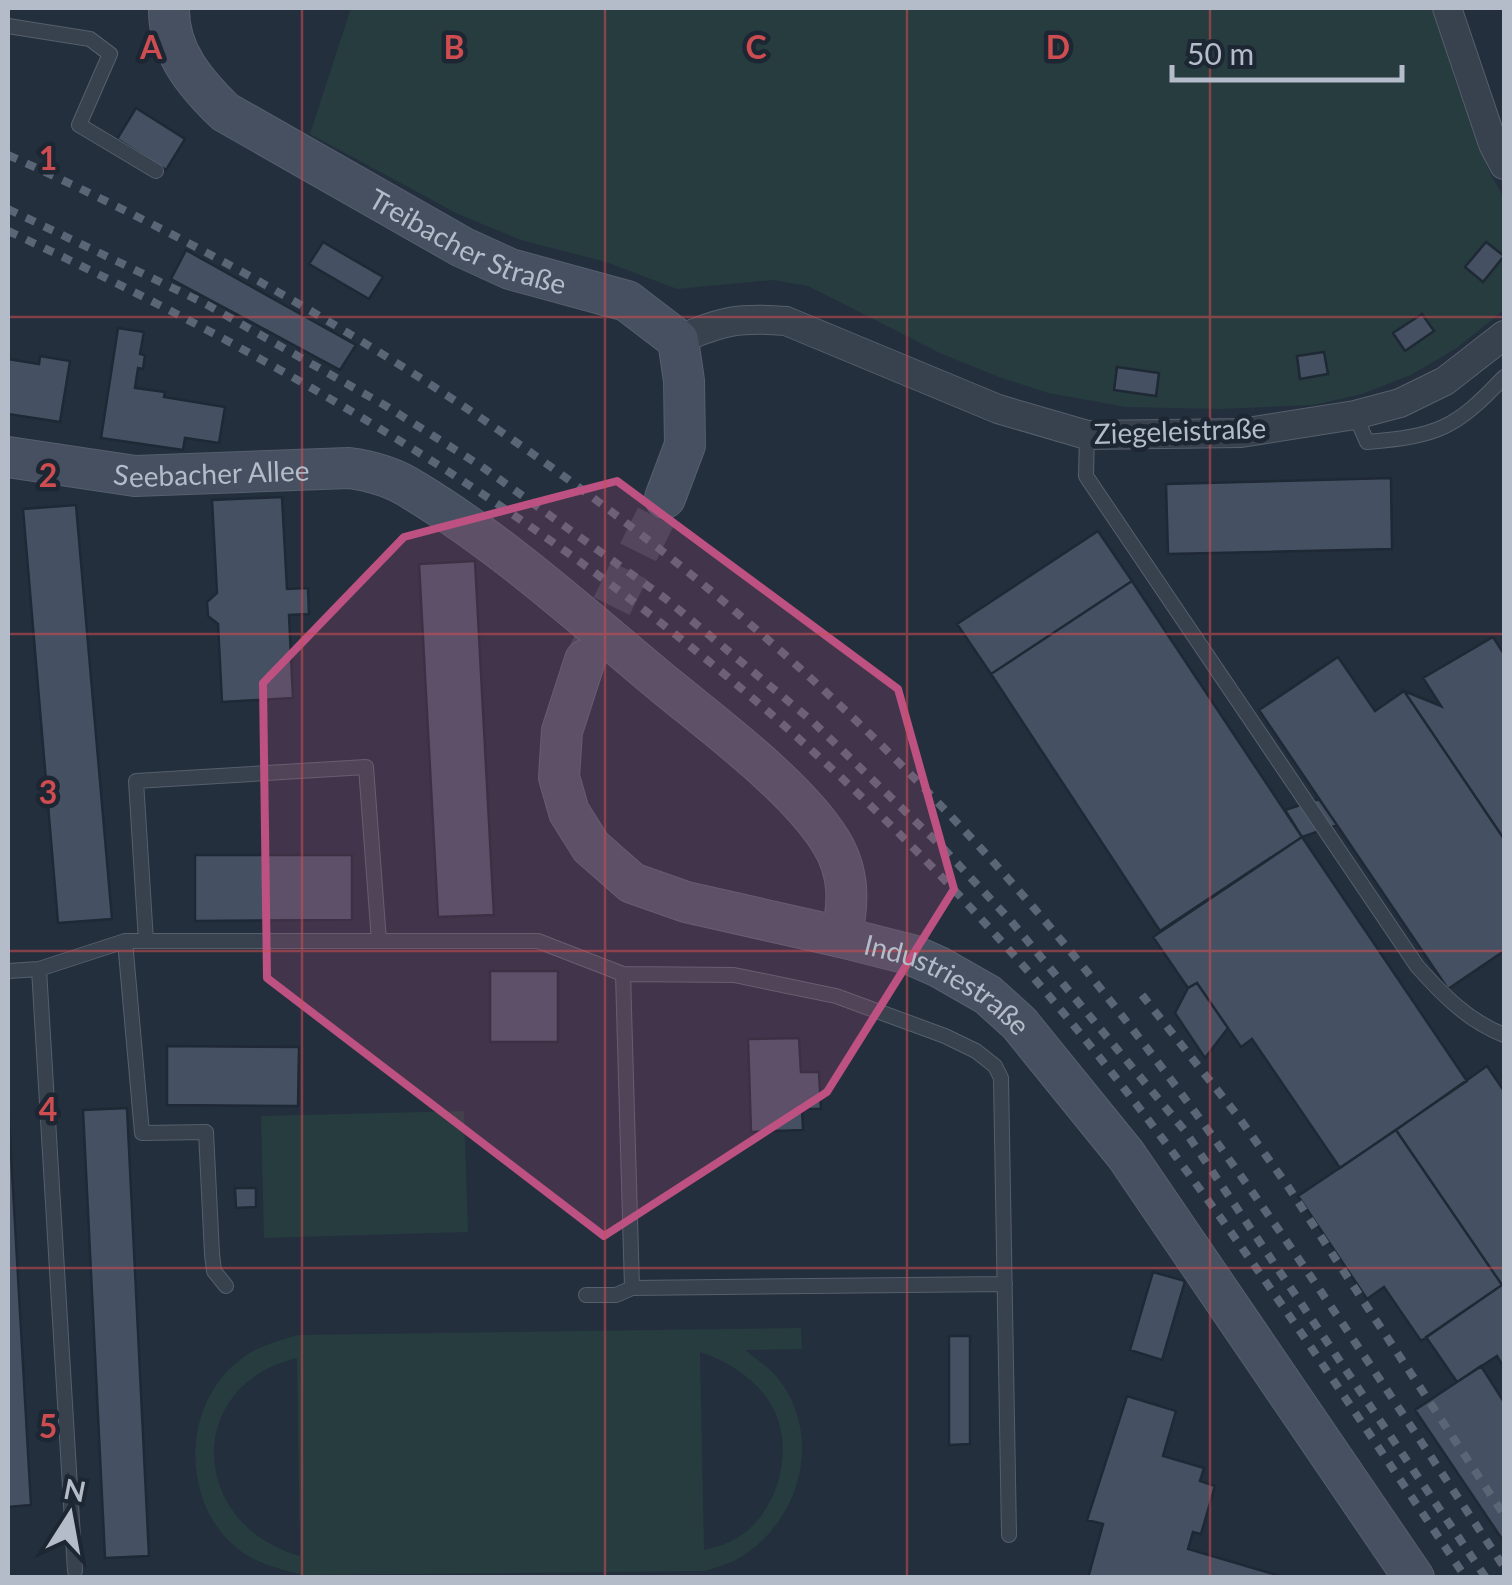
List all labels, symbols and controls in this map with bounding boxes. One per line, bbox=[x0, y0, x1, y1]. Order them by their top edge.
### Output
scale bar bbox=[1172, 20, 1402, 82]
text: A bbox=[139, 27, 163, 66]
text: B bbox=[443, 27, 465, 66]
text: C bbox=[745, 27, 767, 66]
text: D bbox=[1046, 27, 1070, 66]
text: 50 m bbox=[1187, 35, 1254, 71]
text: 1 bbox=[39, 138, 57, 177]
street label: Treibacher Straße bbox=[363, 181, 570, 301]
street label: Ziegeleistraße bbox=[1093, 410, 1267, 450]
street label: Seebacher Allee bbox=[111, 452, 310, 493]
text: 2 bbox=[39, 455, 57, 494]
text: 3 bbox=[39, 772, 57, 811]
street label: Industriestraße bbox=[861, 927, 1038, 1041]
text: 4 bbox=[39, 1089, 57, 1128]
text: 5 bbox=[39, 1406, 57, 1445]
north arrow bbox=[20, 1465, 120, 1565]
text: N bbox=[61, 1471, 89, 1508]

